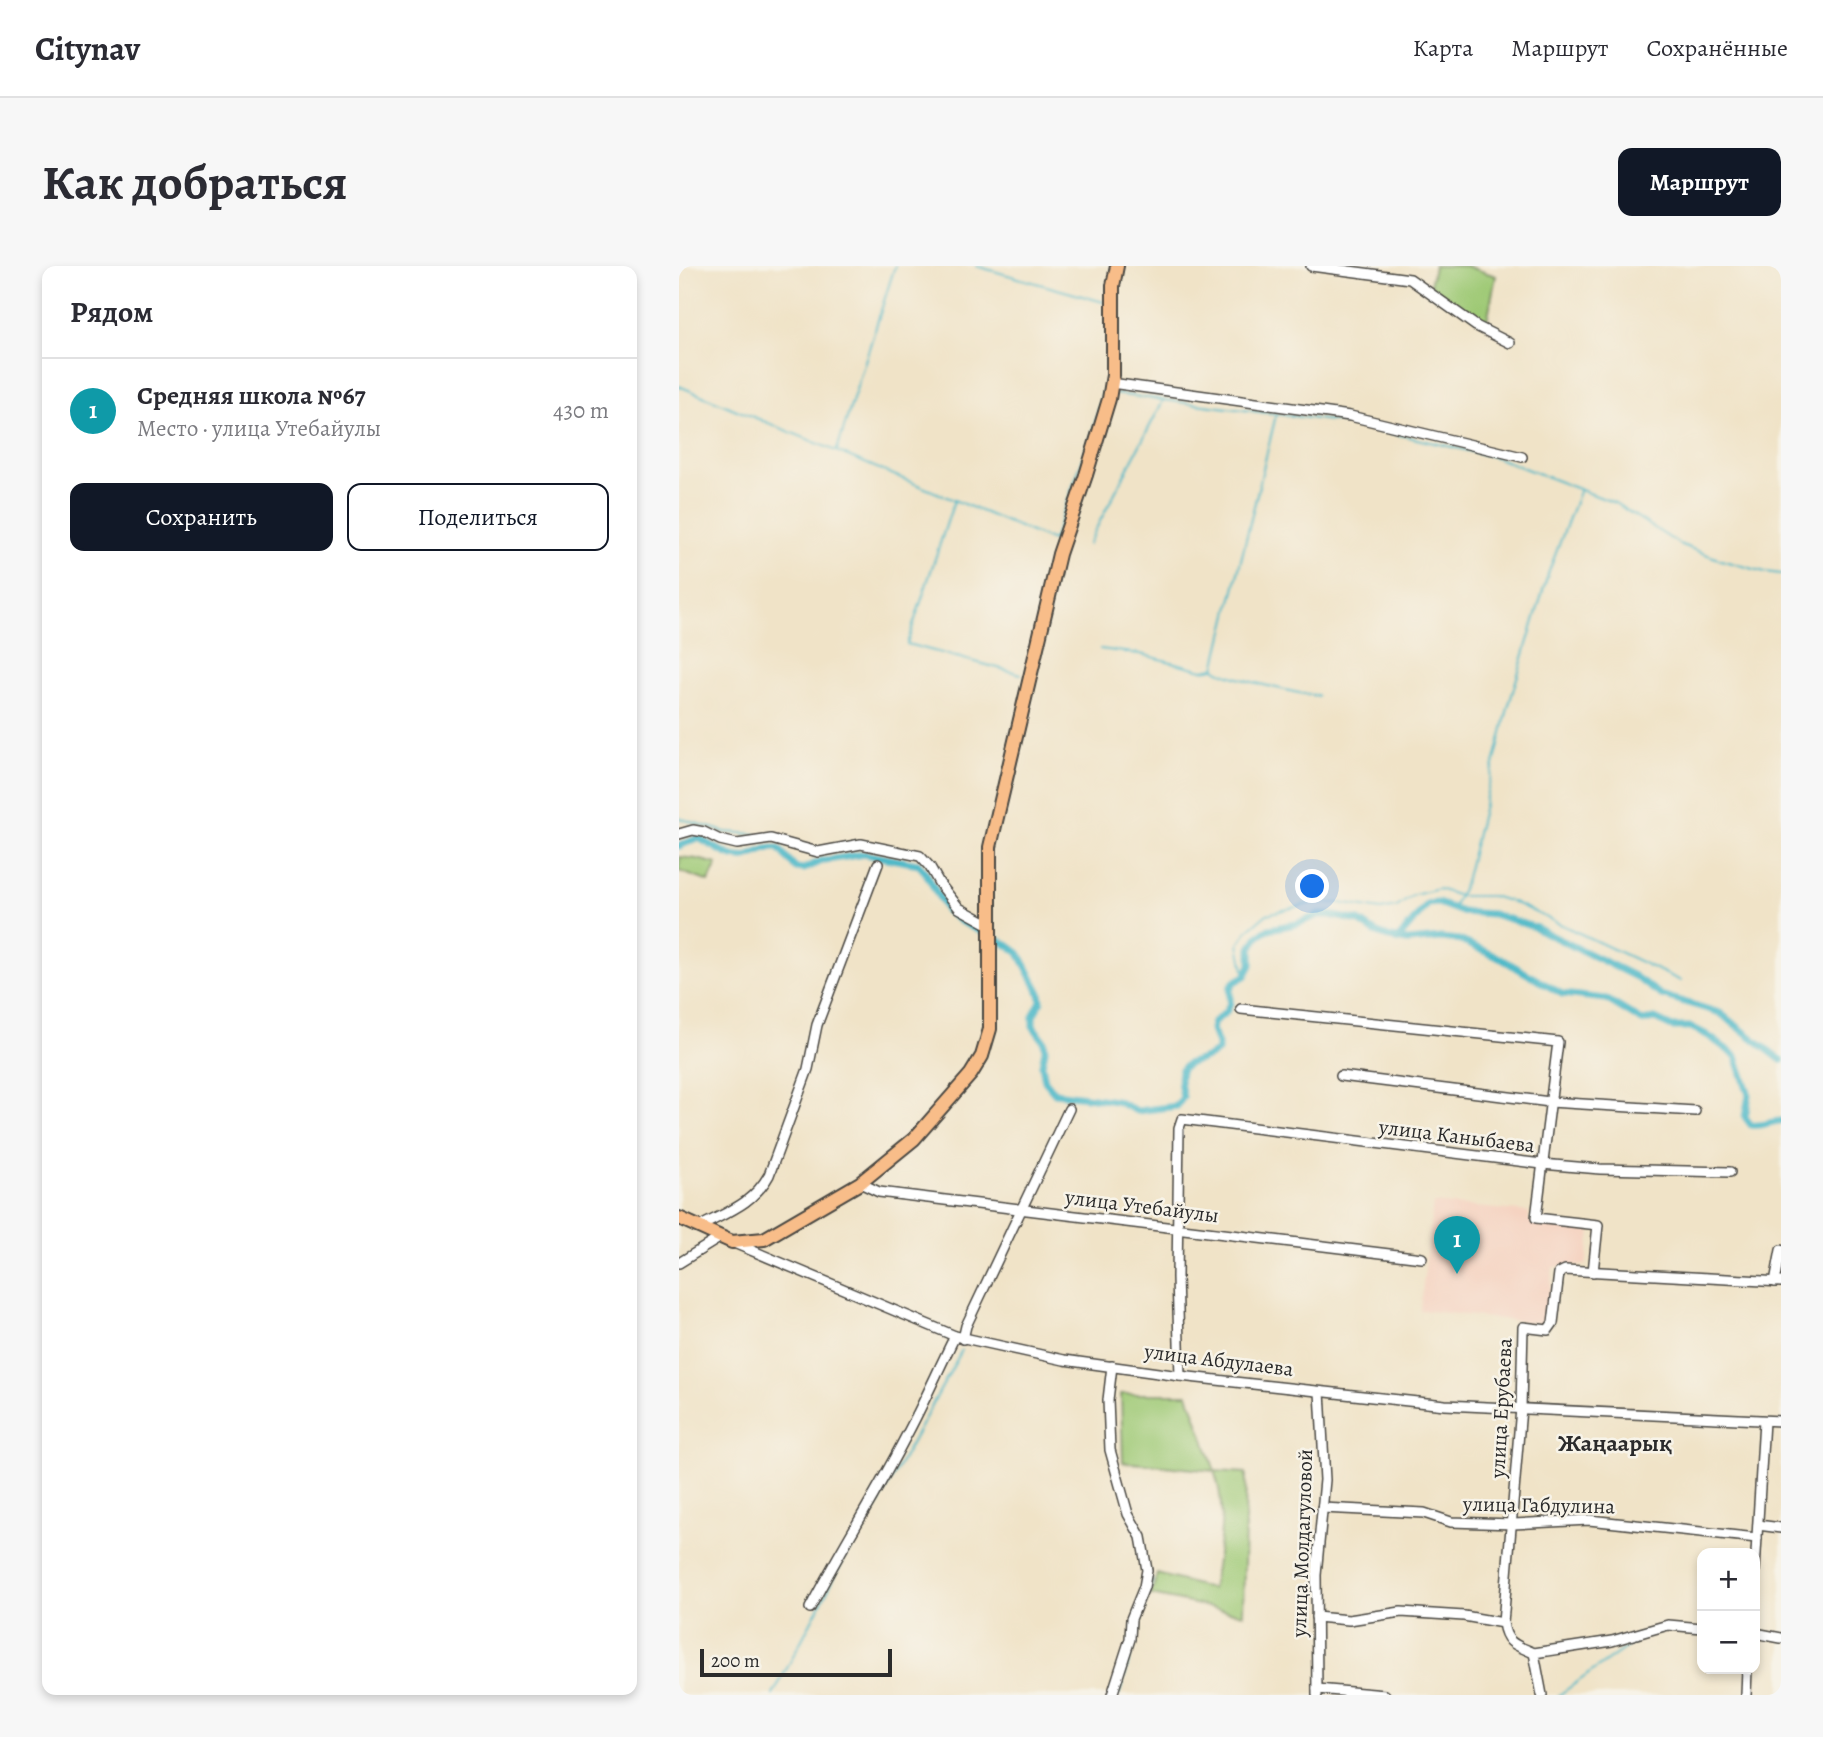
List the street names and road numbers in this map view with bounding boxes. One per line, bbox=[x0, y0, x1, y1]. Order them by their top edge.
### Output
street label: улица Каныбаева bbox=[1376, 1112, 1537, 1159]
street label: улица Утебайулы bbox=[1063, 1183, 1220, 1229]
street label: улица Абдулаева bbox=[1142, 1337, 1295, 1383]
street label: улица Ерубаева bbox=[1483, 1337, 1519, 1480]
street label: улица Молдагуловой bbox=[1285, 1448, 1319, 1639]
street label: улица Габдулина bbox=[1462, 1490, 1616, 1520]

